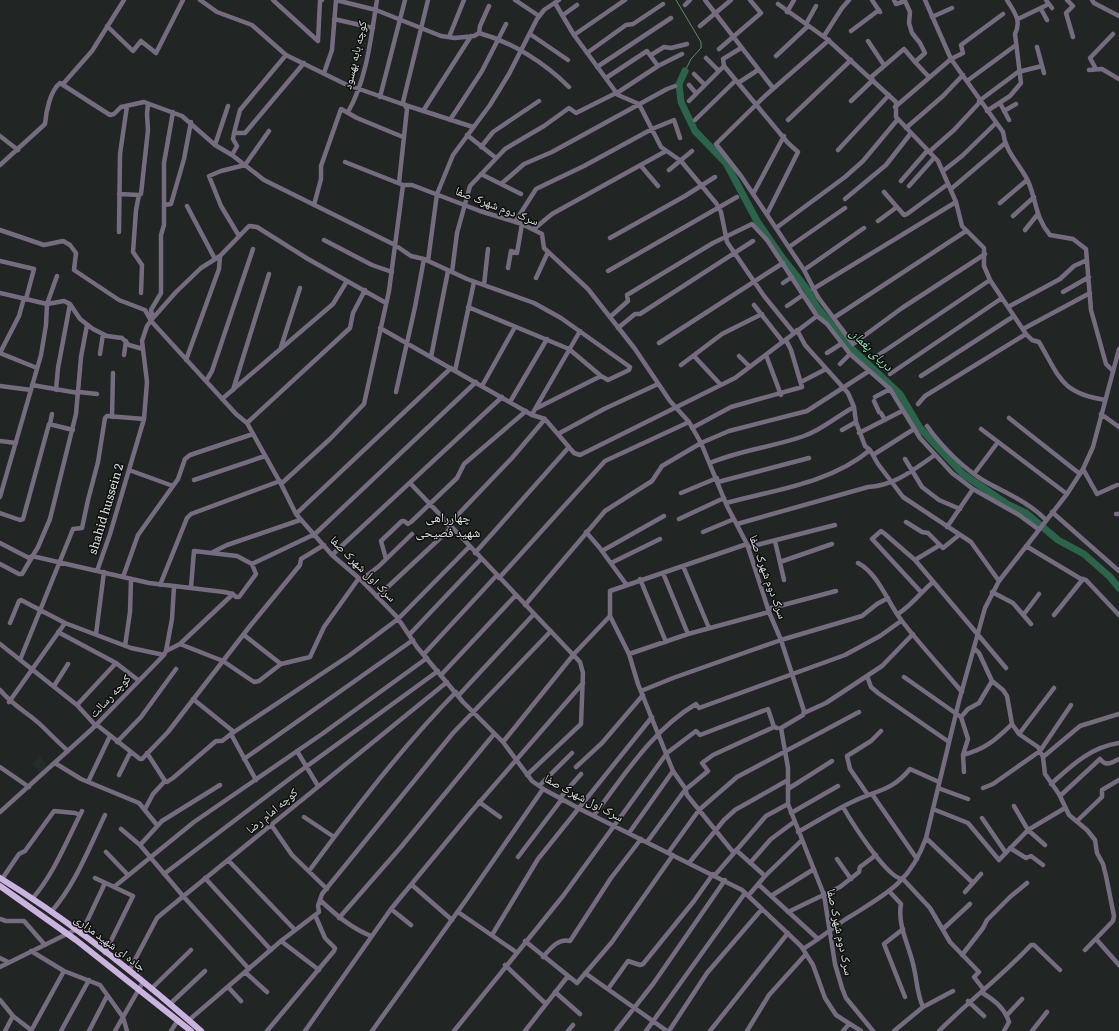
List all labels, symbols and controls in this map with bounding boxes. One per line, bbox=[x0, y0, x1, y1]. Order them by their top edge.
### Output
street label: کوچه بابه بهسود bbox=[337, 19, 371, 91]
street label: سرک دوم شهرک صفا bbox=[453, 181, 542, 229]
water label: دریای پغمان bbox=[846, 323, 899, 375]
street label: shahid hussein 2 bbox=[83, 461, 127, 556]
district label: چهارراهی شهید فصیحی bbox=[416, 507, 480, 541]
street label: سرک اول شهرک صفا bbox=[326, 531, 401, 606]
street label: سرک دوم شهرک صفا bbox=[745, 532, 793, 621]
street label: کوچه رسالت bbox=[84, 669, 134, 721]
street label: سرک اول شهرک صفا bbox=[542, 769, 627, 826]
street label: کوچه امام رضا bbox=[242, 783, 301, 837]
street label: سرک دوم شهرک صفا bbox=[823, 887, 859, 977]
street label: جاده ای شهید مزاری bbox=[71, 909, 151, 975]

